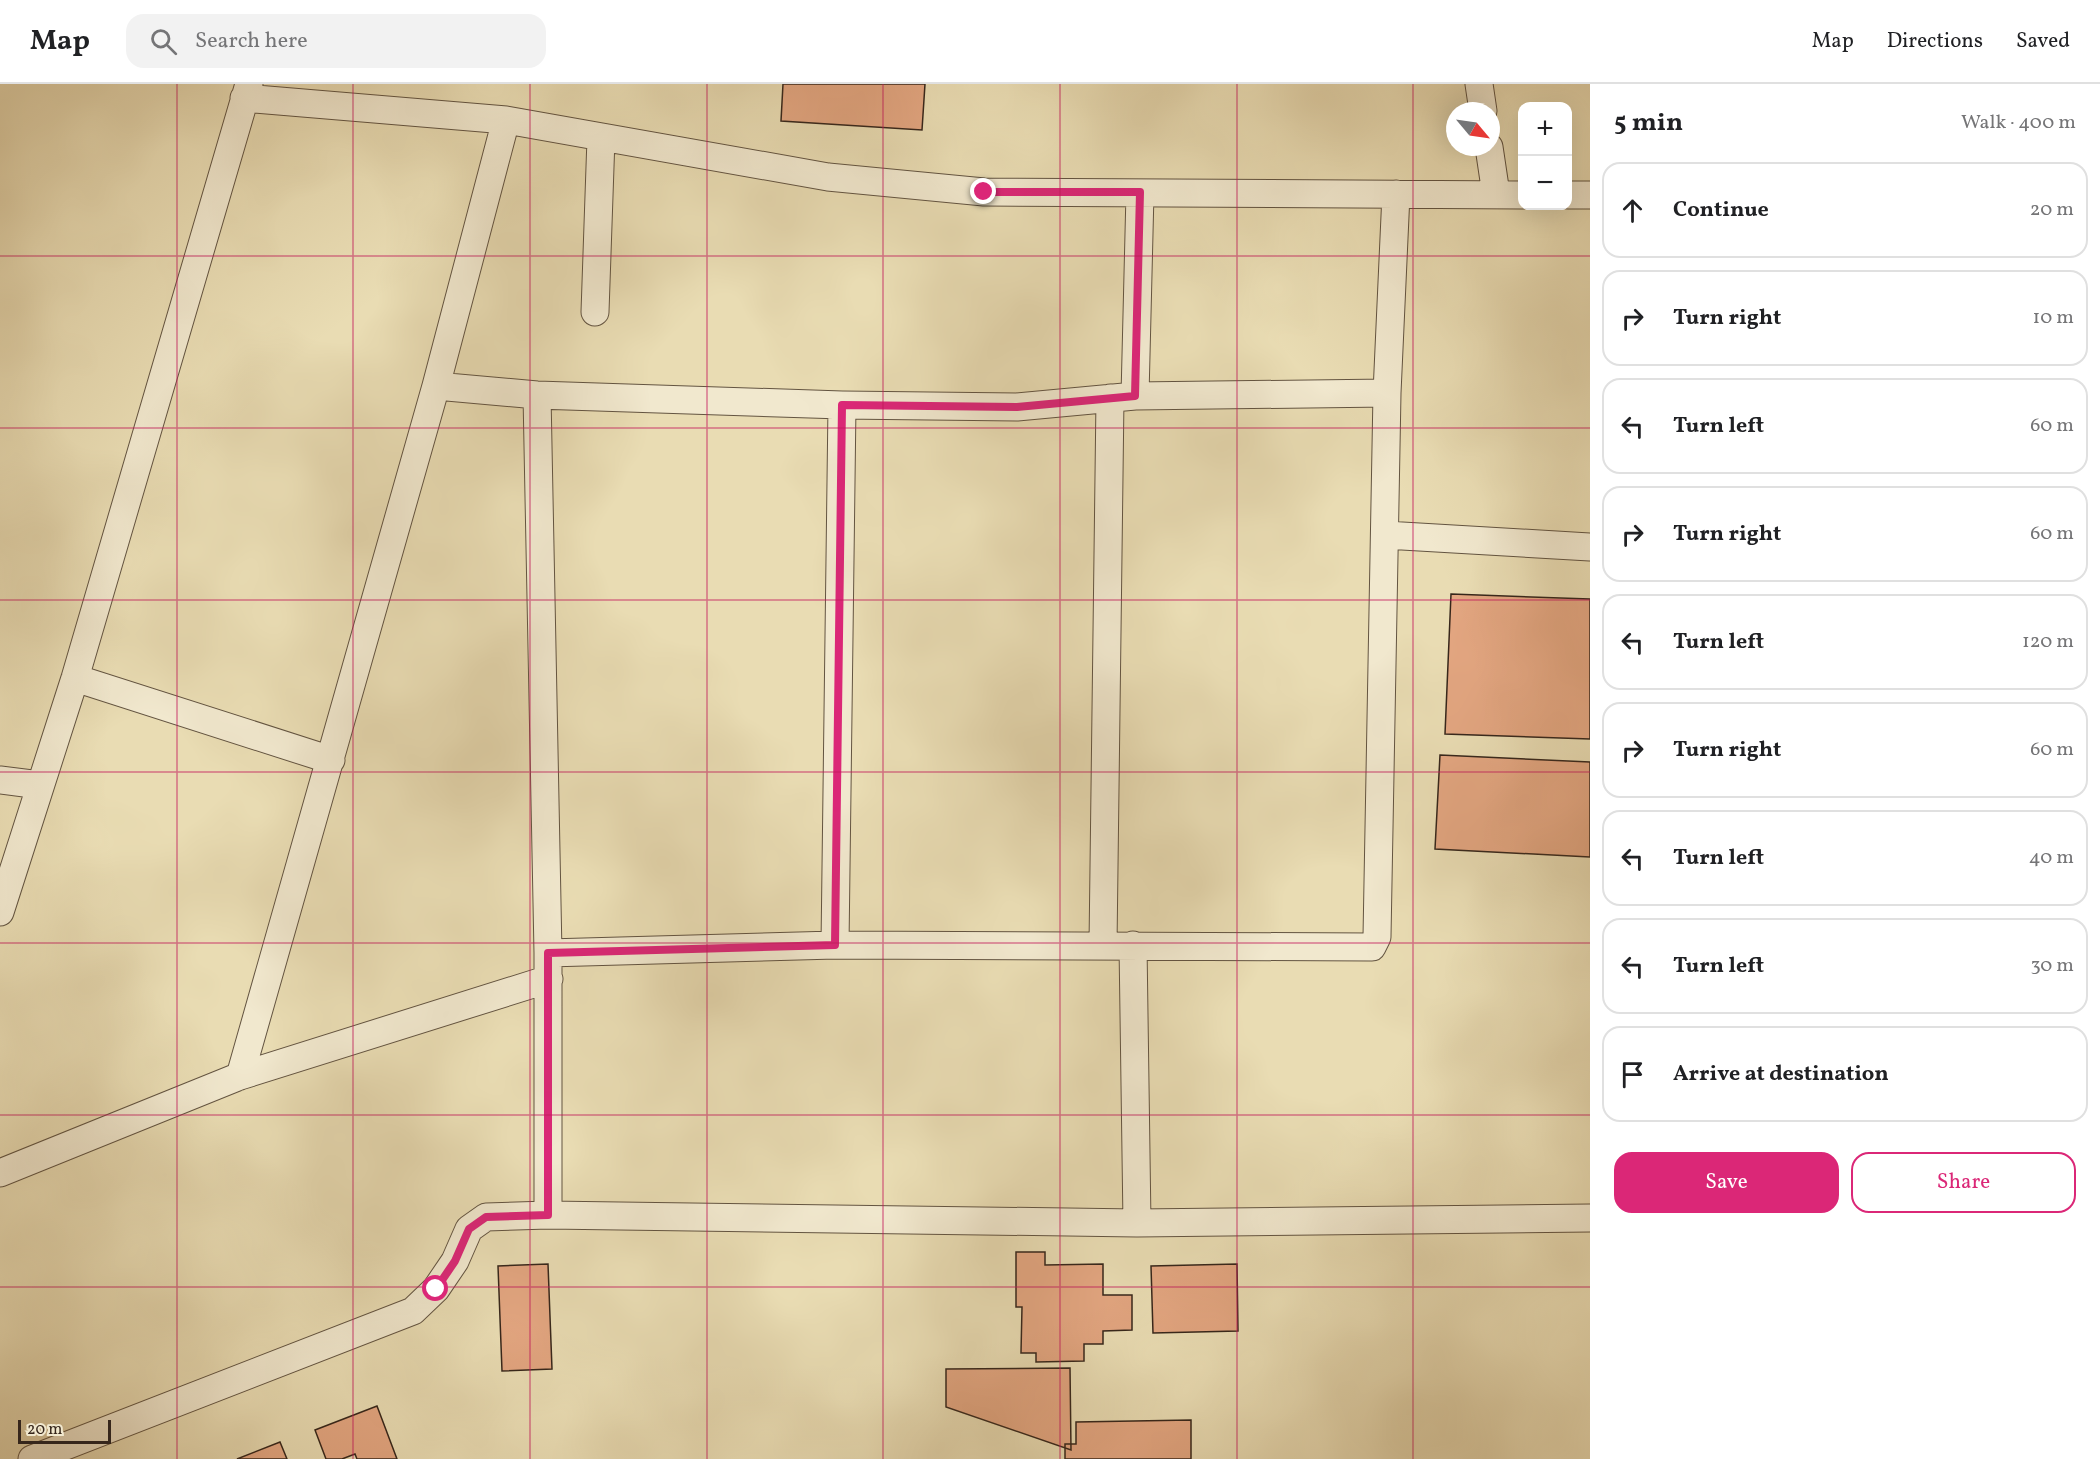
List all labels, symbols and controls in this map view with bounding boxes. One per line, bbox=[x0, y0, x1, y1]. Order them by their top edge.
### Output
search box bbox=[126, 14, 546, 68]
text: Map bbox=[30, 22, 90, 61]
icon: search bbox=[147, 25, 180, 58]
text: Search here bbox=[195, 26, 308, 57]
text: Map bbox=[1812, 27, 1854, 56]
text: Directions bbox=[1887, 27, 1983, 56]
text: Saved bbox=[2016, 27, 2070, 56]
north arrow bbox=[1446, 102, 1500, 156]
map controls bbox=[1518, 102, 1572, 210]
button: + bbox=[1518, 102, 1572, 156]
text: 5 min bbox=[1614, 105, 1683, 141]
text: Walk · 400 m bbox=[1961, 109, 2076, 137]
button: − bbox=[1518, 156, 1572, 210]
route end bbox=[970, 178, 996, 204]
icon: ahead bbox=[1616, 194, 1649, 227]
text: Continue bbox=[1673, 195, 1769, 226]
text: 20 m bbox=[2030, 196, 2074, 224]
icon: right bbox=[1616, 302, 1649, 335]
text: Turn right bbox=[1673, 303, 1781, 334]
text: 10 m bbox=[2033, 304, 2074, 332]
icon: left bbox=[1616, 410, 1649, 443]
text: Turn left bbox=[1673, 411, 1764, 442]
text: 60 m bbox=[2030, 412, 2074, 440]
icon: right bbox=[1616, 518, 1649, 551]
text: Turn right bbox=[1673, 519, 1781, 550]
text: 60 m bbox=[2030, 520, 2074, 548]
icon: left bbox=[1616, 626, 1649, 659]
text: Turn left bbox=[1673, 627, 1764, 658]
text: 120 m bbox=[2022, 628, 2074, 656]
icon: right bbox=[1616, 734, 1649, 767]
text: Turn right bbox=[1673, 735, 1781, 766]
text: 60 m bbox=[2030, 736, 2074, 764]
icon: left bbox=[1616, 842, 1649, 875]
text: Turn left bbox=[1673, 843, 1764, 874]
text: 40 m bbox=[2029, 844, 2074, 872]
icon: left bbox=[1616, 950, 1649, 983]
text: Turn left bbox=[1673, 951, 1764, 982]
text: 30 m bbox=[2030, 952, 2074, 980]
icon: arrive bbox=[1616, 1058, 1649, 1091]
text: Arrive at destination bbox=[1673, 1059, 1889, 1090]
button: Save bbox=[1614, 1152, 1839, 1213]
button: Share bbox=[1851, 1152, 2076, 1213]
route start bbox=[422, 1275, 448, 1301]
scale bar bbox=[18, 1417, 111, 1444]
text: 20 m bbox=[27, 1419, 62, 1441]

